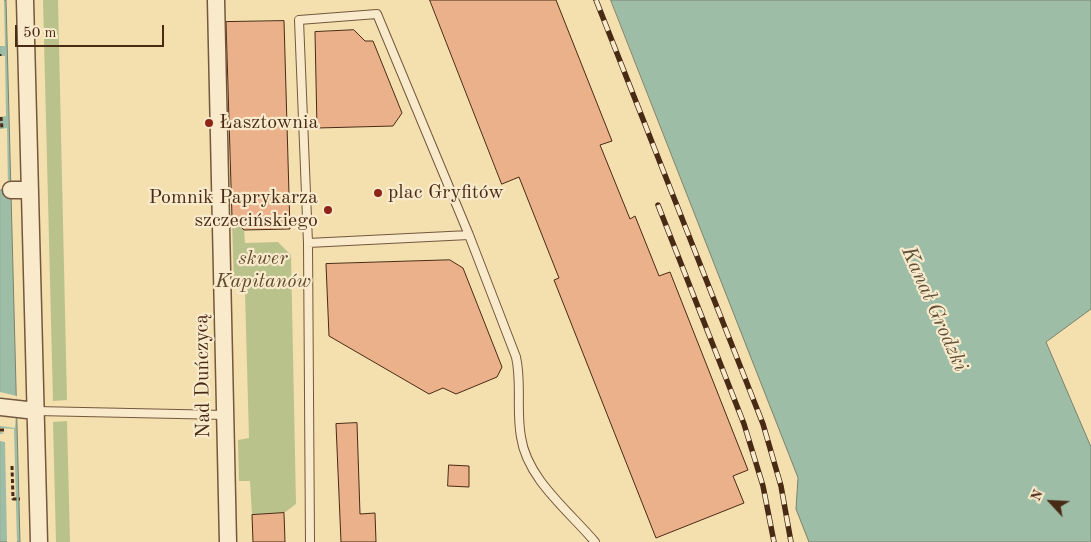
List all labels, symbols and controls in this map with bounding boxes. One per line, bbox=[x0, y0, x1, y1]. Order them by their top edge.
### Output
scale bar bbox=[18, 15, 166, 47]
text: 50 m bbox=[23, 26, 57, 41]
place label: Łasztownia bbox=[219, 111, 318, 135]
marker: Łasztownia bbox=[203, 117, 215, 129]
place label: plac Gryfitów bbox=[388, 181, 504, 205]
place label: Pomnik Paprykarza szczecińskiego bbox=[149, 186, 318, 233]
marker: plac Gryfitów bbox=[372, 187, 384, 199]
marker: Pomnik Paprykarza szczecińskiego bbox=[322, 204, 334, 216]
water label: Kanał Grodzki bbox=[895, 243, 973, 375]
park label: skwer Kapitanów bbox=[215, 247, 311, 294]
street label: Nad Duńczycą bbox=[190, 314, 216, 438]
north arrow bbox=[1026, 477, 1076, 527]
text: N bbox=[1029, 488, 1046, 503]

